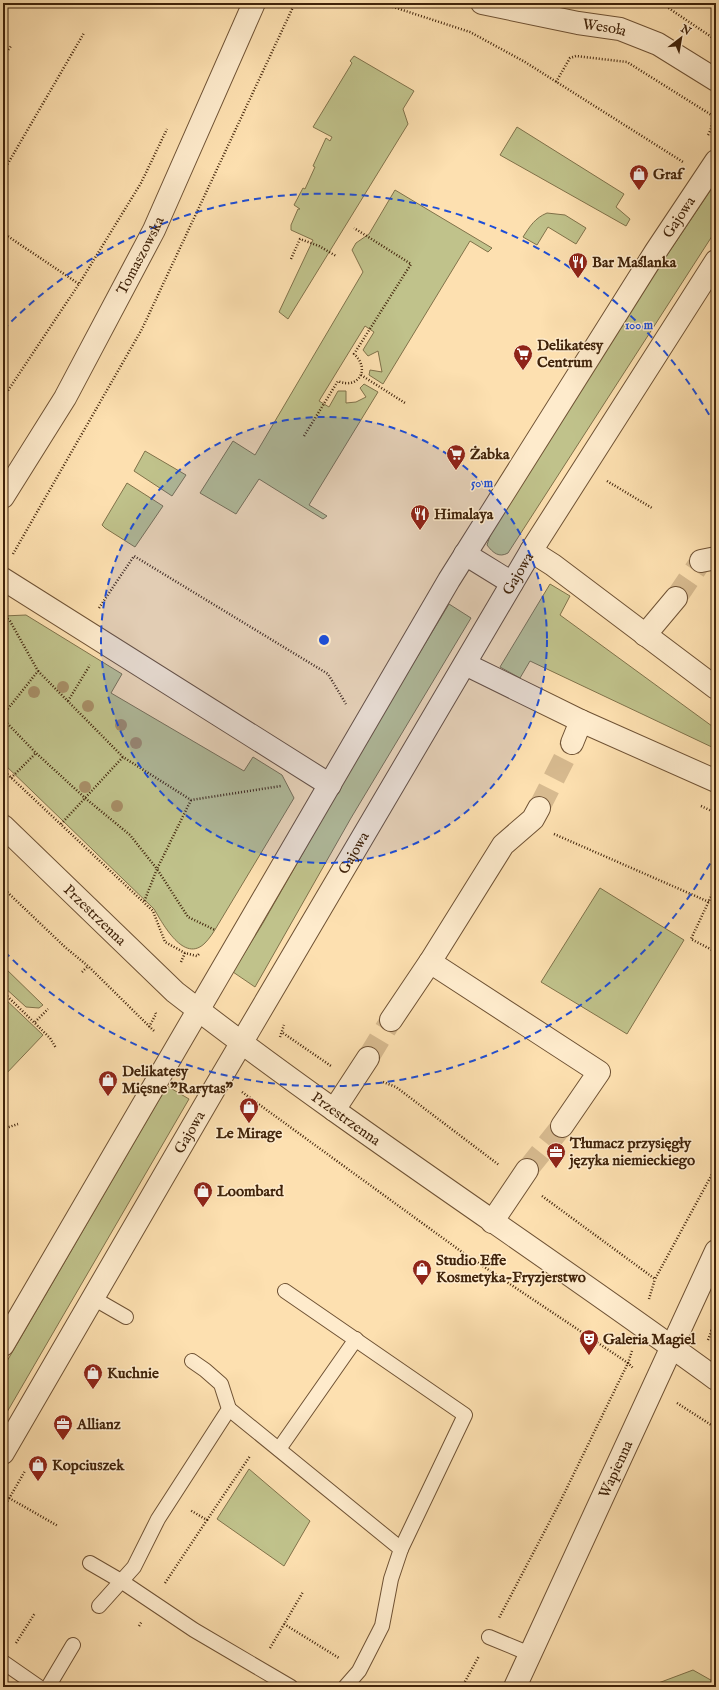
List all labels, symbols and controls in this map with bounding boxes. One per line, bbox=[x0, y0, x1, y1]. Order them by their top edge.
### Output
street label: Wesoła bbox=[581, 14, 630, 40]
north arrow bbox=[661, 18, 701, 58]
text: N bbox=[677, 21, 694, 39]
shop icon: Graf bbox=[628, 163, 650, 191]
place label: Graf bbox=[653, 165, 685, 184]
street label: Gajowa bbox=[658, 192, 700, 242]
street label: Tomaszowska bbox=[112, 213, 168, 298]
restaurant icon: Bar Maślanka bbox=[567, 251, 589, 279]
place label: Bar Maślanka bbox=[592, 253, 677, 272]
text: 100 m bbox=[625, 318, 654, 333]
place label: Delikatesy Centrum bbox=[537, 336, 604, 372]
supermarket icon: Delikatesy Centrum bbox=[512, 343, 534, 371]
supermarket icon: Żabka bbox=[445, 443, 467, 471]
place label: Żabka bbox=[470, 445, 510, 464]
text: 50 m bbox=[471, 476, 494, 491]
restaurant icon: Himalaya bbox=[409, 503, 431, 531]
place label: Himalaya bbox=[434, 505, 494, 524]
street label: Gajowa bbox=[498, 548, 538, 598]
centre of rings bbox=[317, 633, 331, 647]
street label: Gajowa bbox=[333, 828, 374, 878]
street label: Przestrzenna bbox=[60, 880, 131, 950]
place label: Delikatesy Mięsne "Rarytas" bbox=[122, 1062, 233, 1098]
shop icon: Delikatesy Mięsne "Rarytas" bbox=[97, 1069, 119, 1097]
street label: Przestrzenna bbox=[308, 1088, 385, 1150]
shop icon: Le Mirage bbox=[238, 1096, 260, 1124]
street label: Gajowa bbox=[169, 1107, 209, 1157]
place label: Le Mirage bbox=[216, 1124, 282, 1143]
place label: Tłumacz przysięgły języka niemieckiego bbox=[568, 1134, 695, 1170]
office icon: Tłumacz przysięgły języka niemieckiego bbox=[545, 1141, 567, 1169]
shop icon: Loombard bbox=[192, 1180, 214, 1208]
place label: Loombard bbox=[217, 1182, 285, 1201]
place label: Studio Effe Kosmetyka-Fryzjerstwo bbox=[436, 1251, 586, 1287]
shop icon: Studio Effe Kosmetyka-Fryzjerstwo bbox=[411, 1258, 433, 1286]
theatre icon: Galeria Magiel bbox=[578, 1328, 600, 1356]
place label: Galeria Magiel bbox=[603, 1330, 696, 1349]
shop icon: Kuchnie bbox=[82, 1362, 104, 1390]
place label: Kuchnie bbox=[107, 1364, 159, 1383]
office icon: Allianz bbox=[52, 1413, 74, 1441]
place label: Allianz bbox=[76, 1415, 121, 1434]
street label: Wapienna bbox=[594, 1437, 637, 1501]
shop icon: Kopciuszek bbox=[27, 1454, 49, 1482]
place label: Kopciuszek bbox=[52, 1456, 125, 1475]

